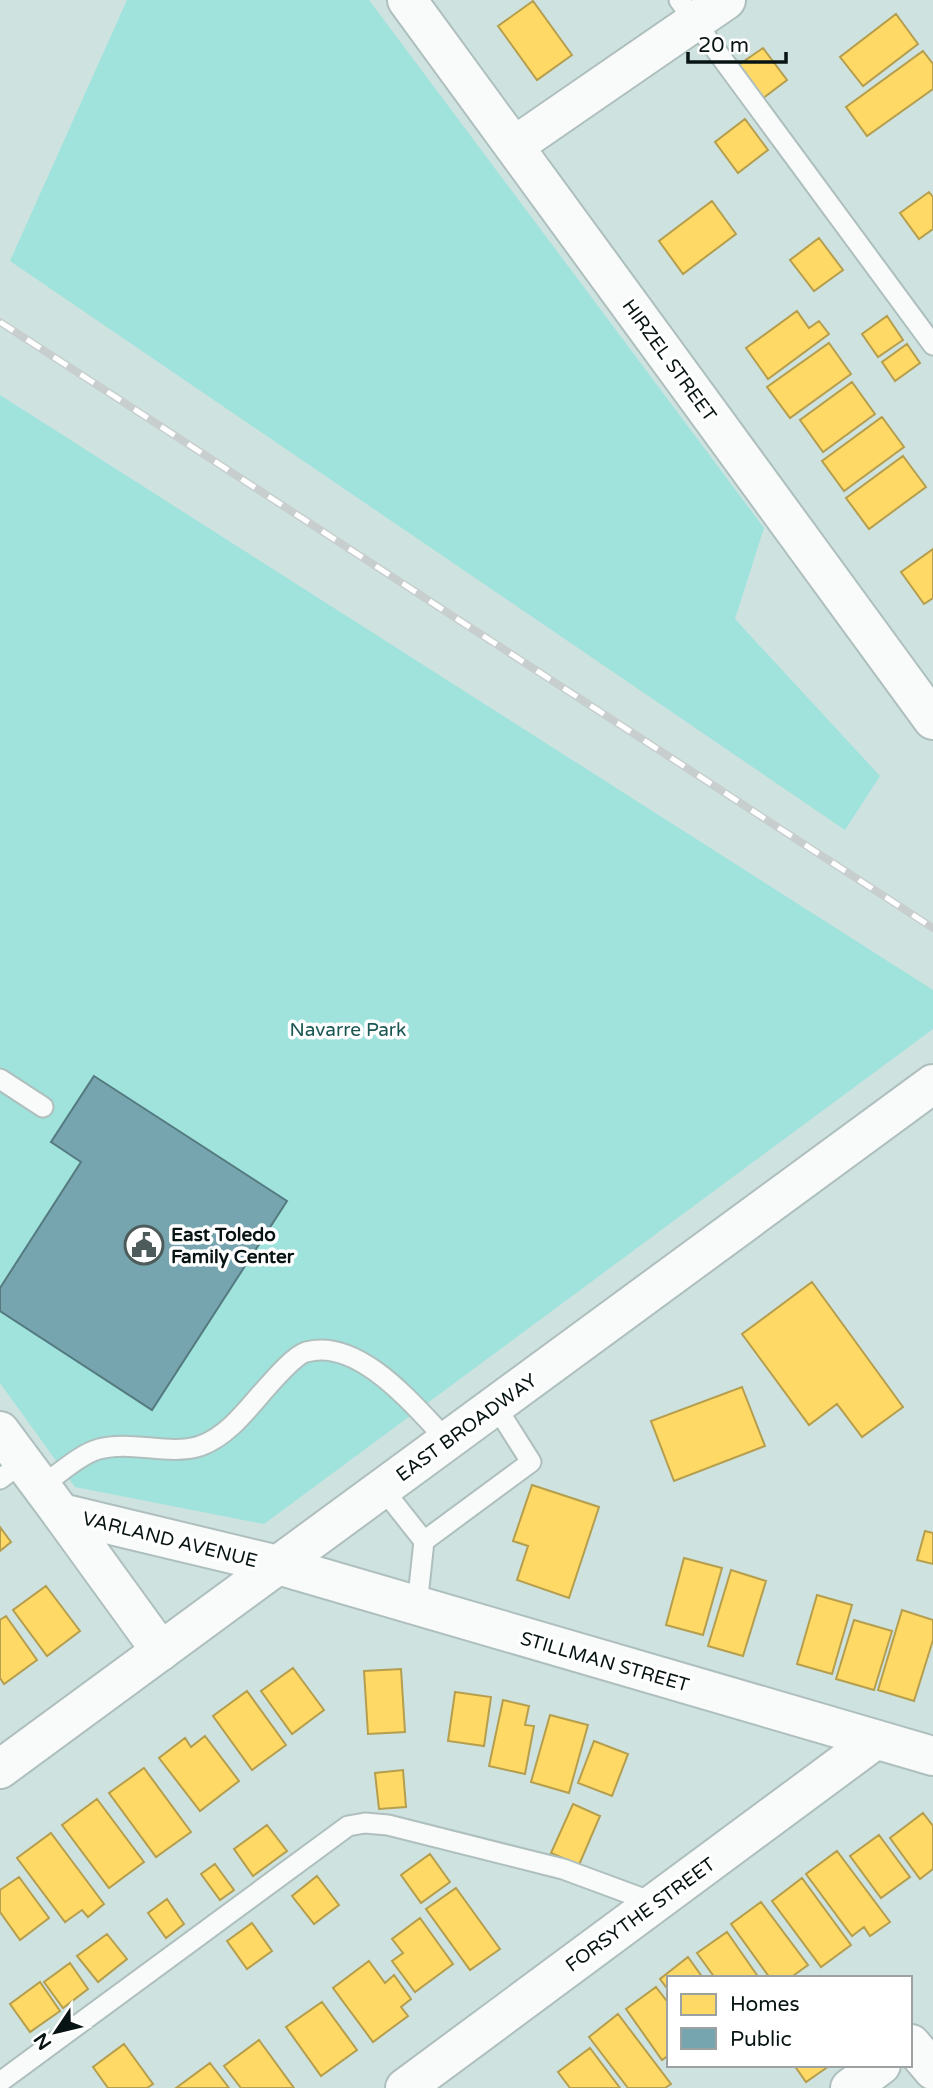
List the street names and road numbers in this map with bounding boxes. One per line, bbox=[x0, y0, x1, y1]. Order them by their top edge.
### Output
street label: HIRZEL STREET bbox=[618, 295, 721, 426]
street label: EAST BROADWAY bbox=[392, 1369, 541, 1486]
street label: VARLAND AVENUE bbox=[80, 1508, 260, 1572]
street label: STILLMAN STREET bbox=[518, 1627, 692, 1697]
street label: FORSYTHE STREET bbox=[562, 1853, 720, 1976]

